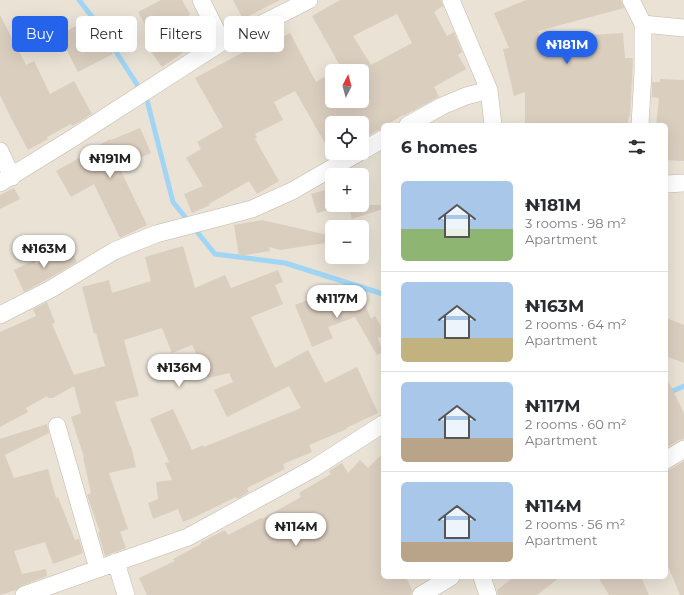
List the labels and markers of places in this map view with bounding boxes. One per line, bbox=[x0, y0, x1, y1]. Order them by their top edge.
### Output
pin: ₦181M bbox=[539, 31, 595, 65]
pin: ₦191M bbox=[82, 145, 138, 179]
pin: ₦163M bbox=[16, 235, 72, 269]
pin: ₦117M bbox=[309, 285, 365, 319]
pin: ₦136M bbox=[151, 354, 207, 388]
pin: ₦114M bbox=[268, 513, 324, 547]

